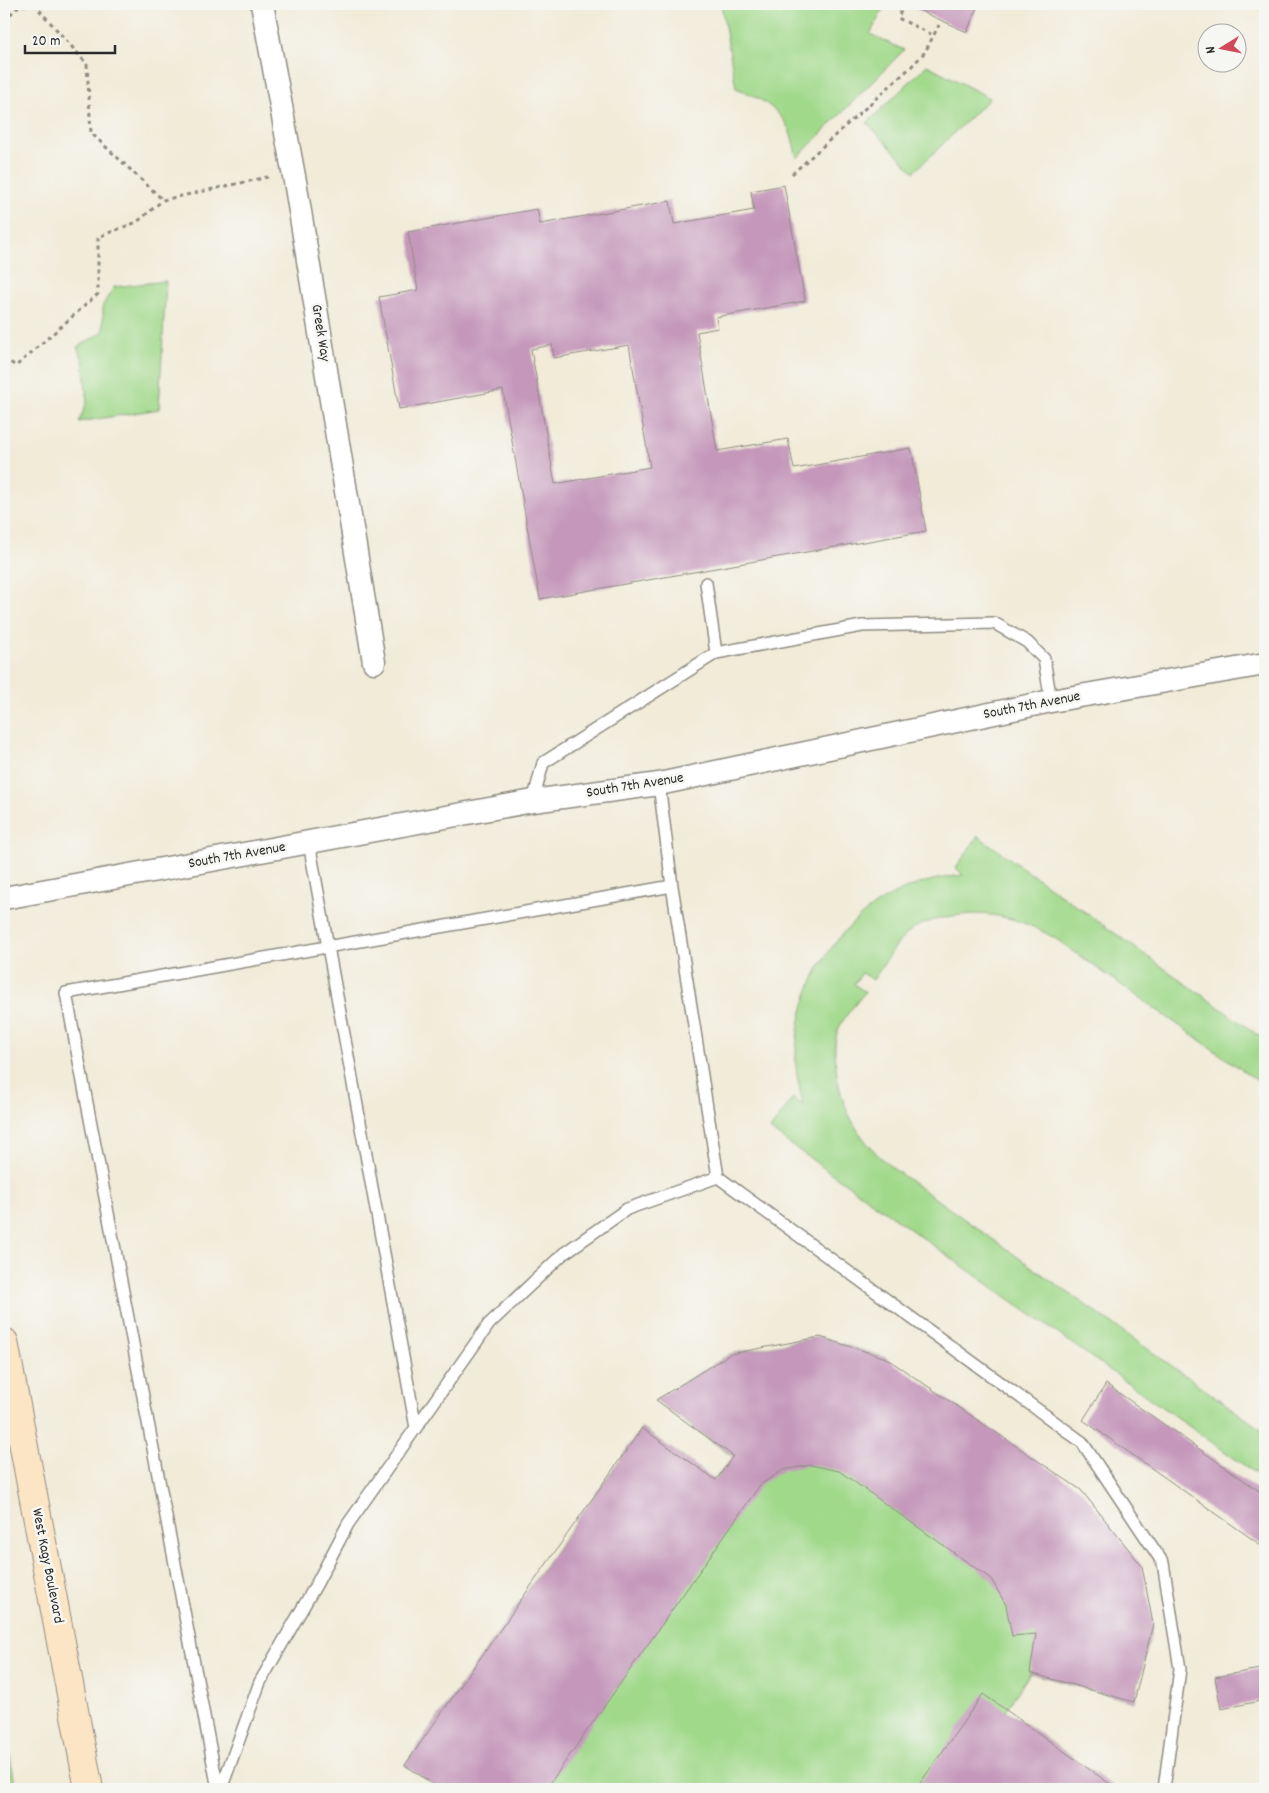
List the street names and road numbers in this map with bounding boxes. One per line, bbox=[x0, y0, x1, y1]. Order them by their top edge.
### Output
street label: Greek Way bbox=[305, 303, 336, 364]
street label: South 7th Avenue bbox=[982, 686, 1083, 726]
street label: South 7th Avenue bbox=[585, 767, 686, 805]
street label: South 7th Avenue bbox=[187, 837, 288, 875]
street label: West Kagy Boulevard bbox=[25, 1507, 69, 1625]

